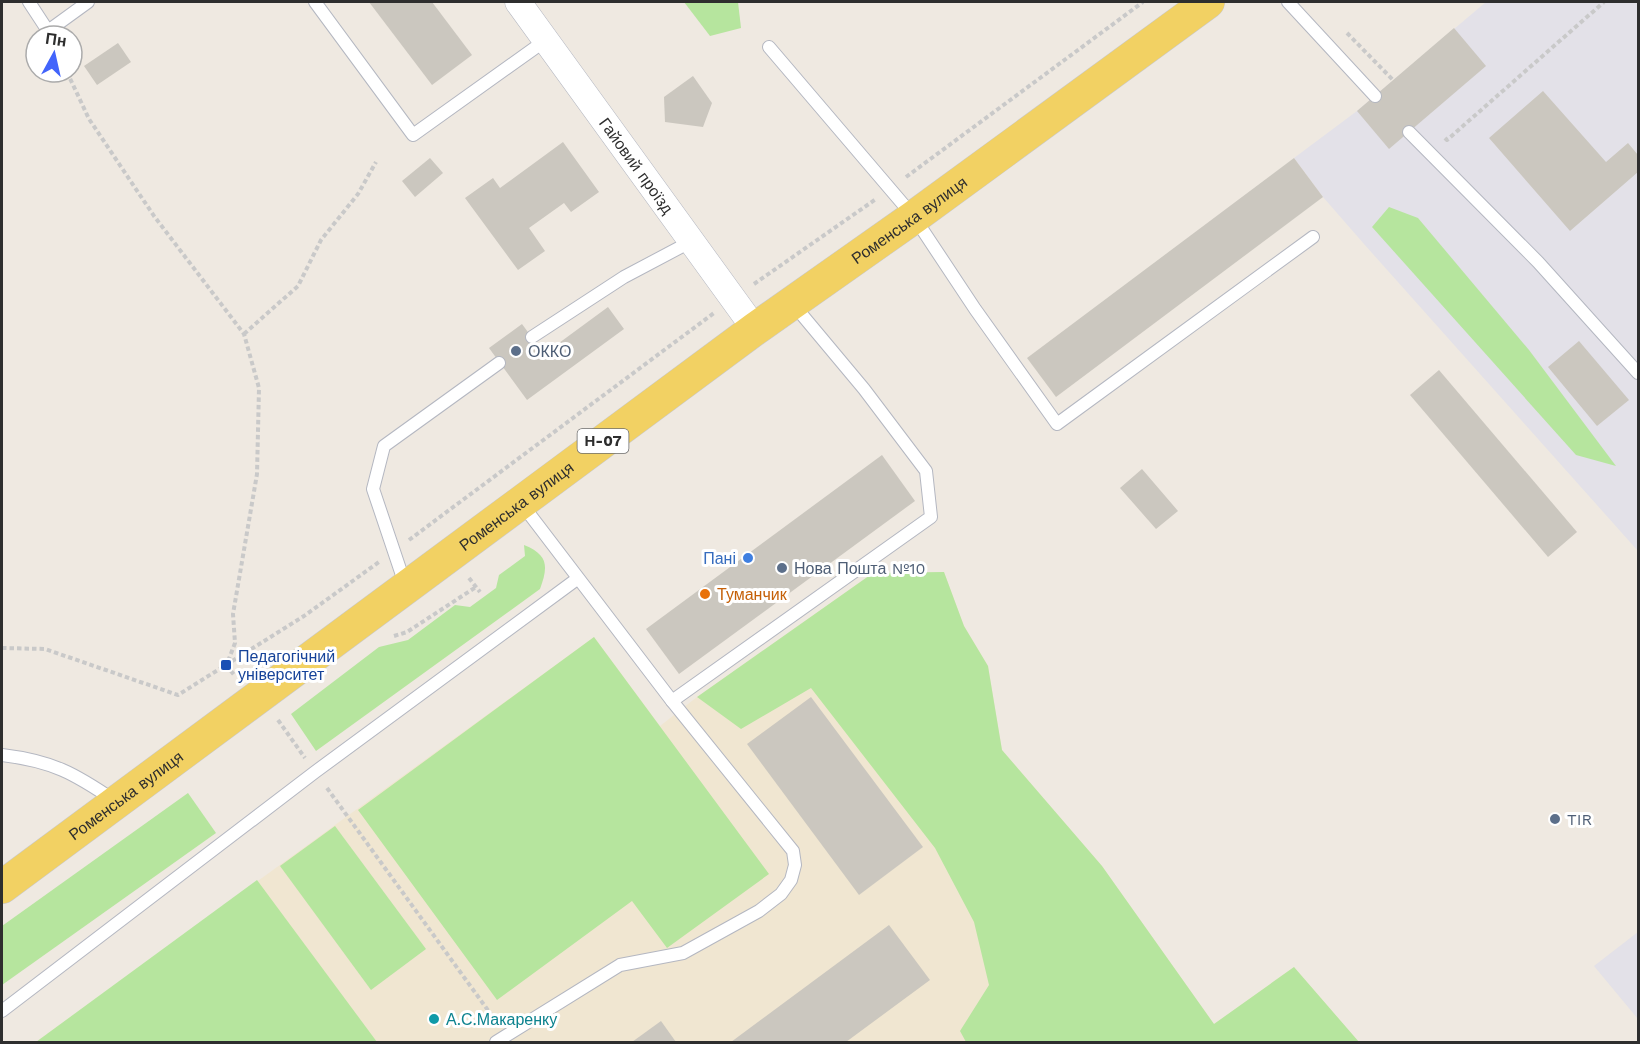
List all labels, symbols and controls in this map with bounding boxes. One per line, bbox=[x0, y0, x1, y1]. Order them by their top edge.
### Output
north arrow bbox=[24, 24, 84, 84]
text: Пн bbox=[44, 29, 68, 51]
street label: Гайовий проїзд bbox=[595, 114, 678, 218]
street label: Роменська вулиця bbox=[848, 172, 971, 268]
place label: ОККО bbox=[528, 342, 571, 361]
marker: ОККО bbox=[509, 344, 523, 358]
road number: Н-07 bbox=[578, 429, 628, 453]
street label: Роменська вулиця bbox=[456, 458, 577, 555]
place label: Пані bbox=[703, 549, 736, 568]
marker: Пані bbox=[741, 551, 755, 565]
place label: Нова Пошта №10 bbox=[794, 559, 926, 578]
marker: Нова Пошта №10 bbox=[775, 561, 789, 575]
place label: Туманчик bbox=[717, 585, 788, 604]
marker: Туманчик bbox=[698, 587, 712, 601]
place label: Педагогічний університет bbox=[238, 647, 335, 684]
marker: Педагогічний університет bbox=[219, 658, 233, 672]
street label: Роменська вулиця bbox=[65, 747, 187, 844]
place label: TIR bbox=[1567, 810, 1592, 829]
marker: TIR bbox=[1548, 812, 1562, 826]
place label: А.С.Макаренку bbox=[446, 1010, 557, 1029]
marker: А.С.Макаренку bbox=[427, 1012, 441, 1026]

